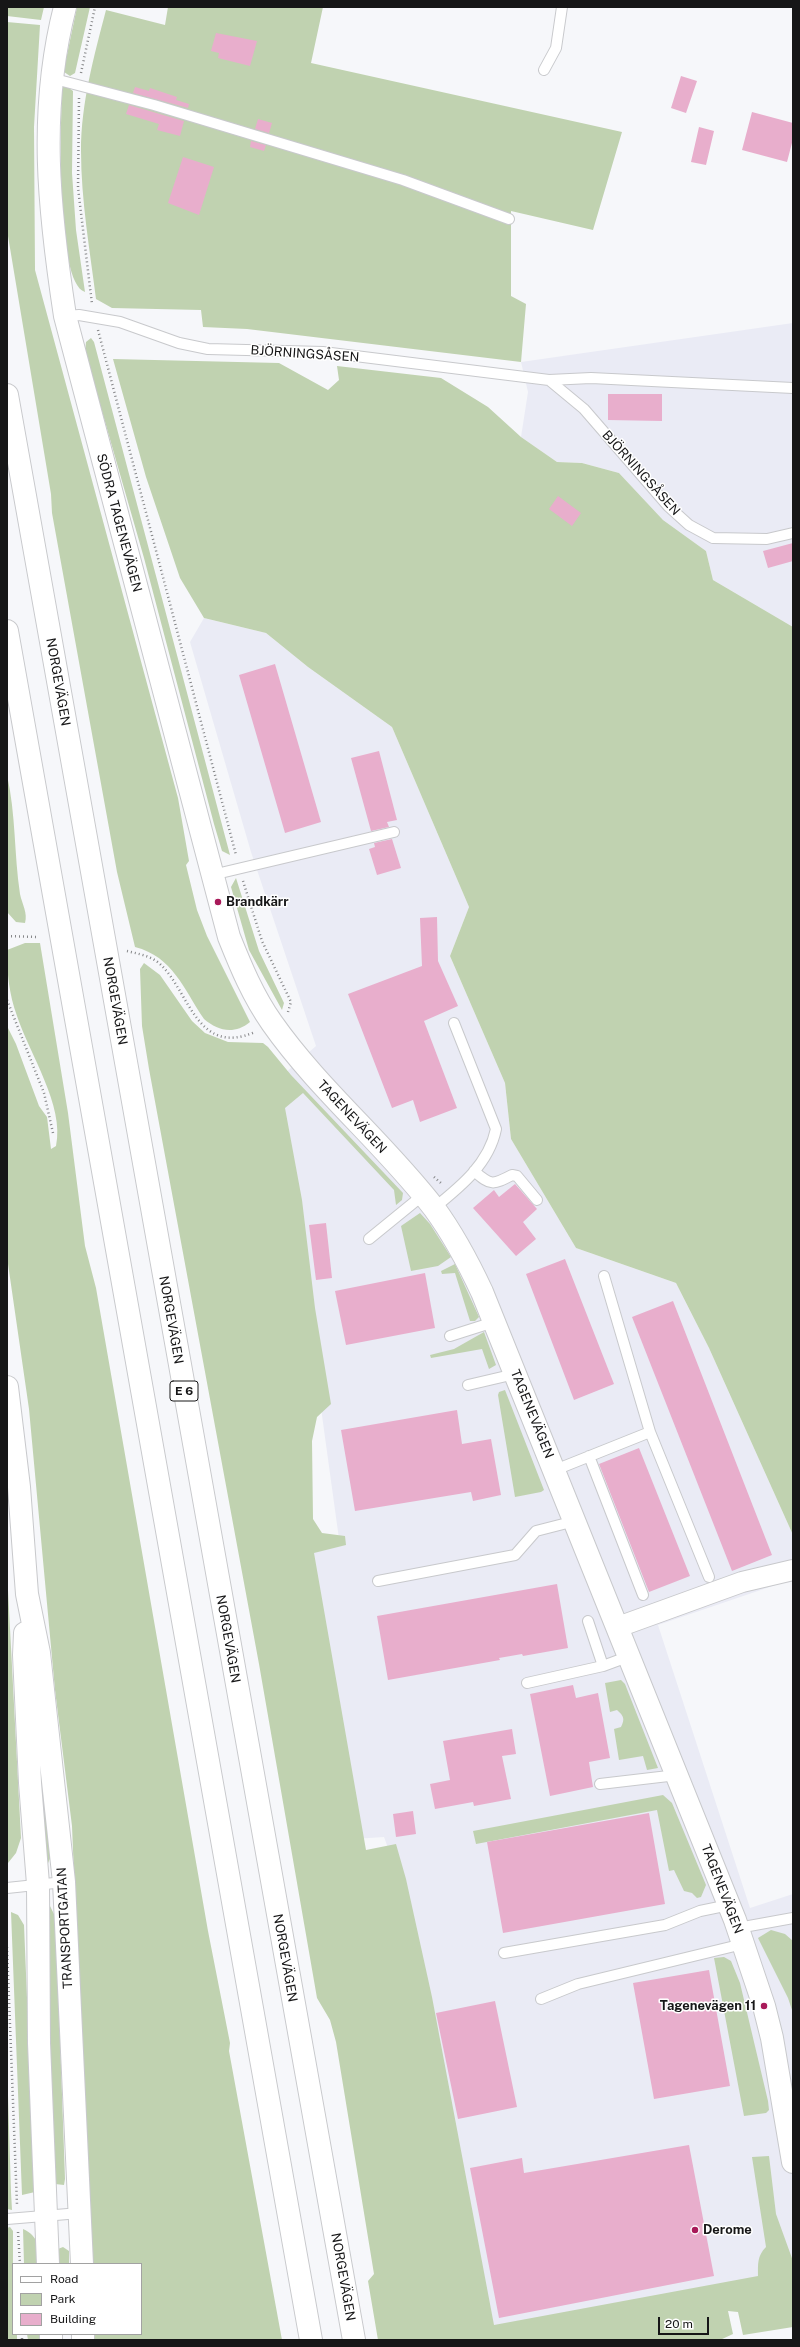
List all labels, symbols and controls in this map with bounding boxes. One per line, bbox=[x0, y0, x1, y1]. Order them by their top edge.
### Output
street label: BJÖRNINGSÅSEN bbox=[250, 342, 360, 366]
street label: BJÖRNINGSÅSEN bbox=[599, 427, 683, 519]
street label: SÖDRA TAGENEVÄGEN bbox=[93, 452, 145, 594]
street label: NORGEVÄGEN bbox=[43, 637, 73, 727]
place label: Brandkärr bbox=[226, 894, 289, 910]
marker: Brandkärr bbox=[213, 897, 223, 907]
street label: NORGEVÄGEN bbox=[100, 956, 130, 1046]
street label: TAGENEVÄGEN bbox=[314, 1077, 390, 1157]
street label: NORGEVÄGEN bbox=[156, 1275, 186, 1365]
street label: TAGENEVÄGEN bbox=[507, 1367, 557, 1461]
road number: E 6 bbox=[170, 1381, 198, 1401]
street label: NORGEVÄGEN bbox=[213, 1594, 243, 1684]
street label: TAGENEVÄGEN bbox=[698, 1842, 746, 1936]
street label: TRANSPORTGATAN bbox=[54, 1867, 76, 1989]
street label: NORGEVÄGEN bbox=[270, 1913, 300, 2003]
place label: Tagenevägen 11 bbox=[660, 1998, 756, 2014]
marker: Tagenevägen 11 bbox=[759, 2001, 769, 2011]
place label: Derome bbox=[703, 2222, 752, 2238]
marker: Derome bbox=[690, 2225, 700, 2235]
street label: NORGEVÄGEN bbox=[328, 2232, 358, 2322]
legend bbox=[12, 2263, 142, 2335]
text: Road bbox=[50, 2272, 78, 2286]
text: Park bbox=[50, 2292, 76, 2306]
scale bar bbox=[660, 2309, 711, 2335]
text: Building bbox=[50, 2312, 96, 2326]
text: 20 m bbox=[665, 2317, 693, 2331]

